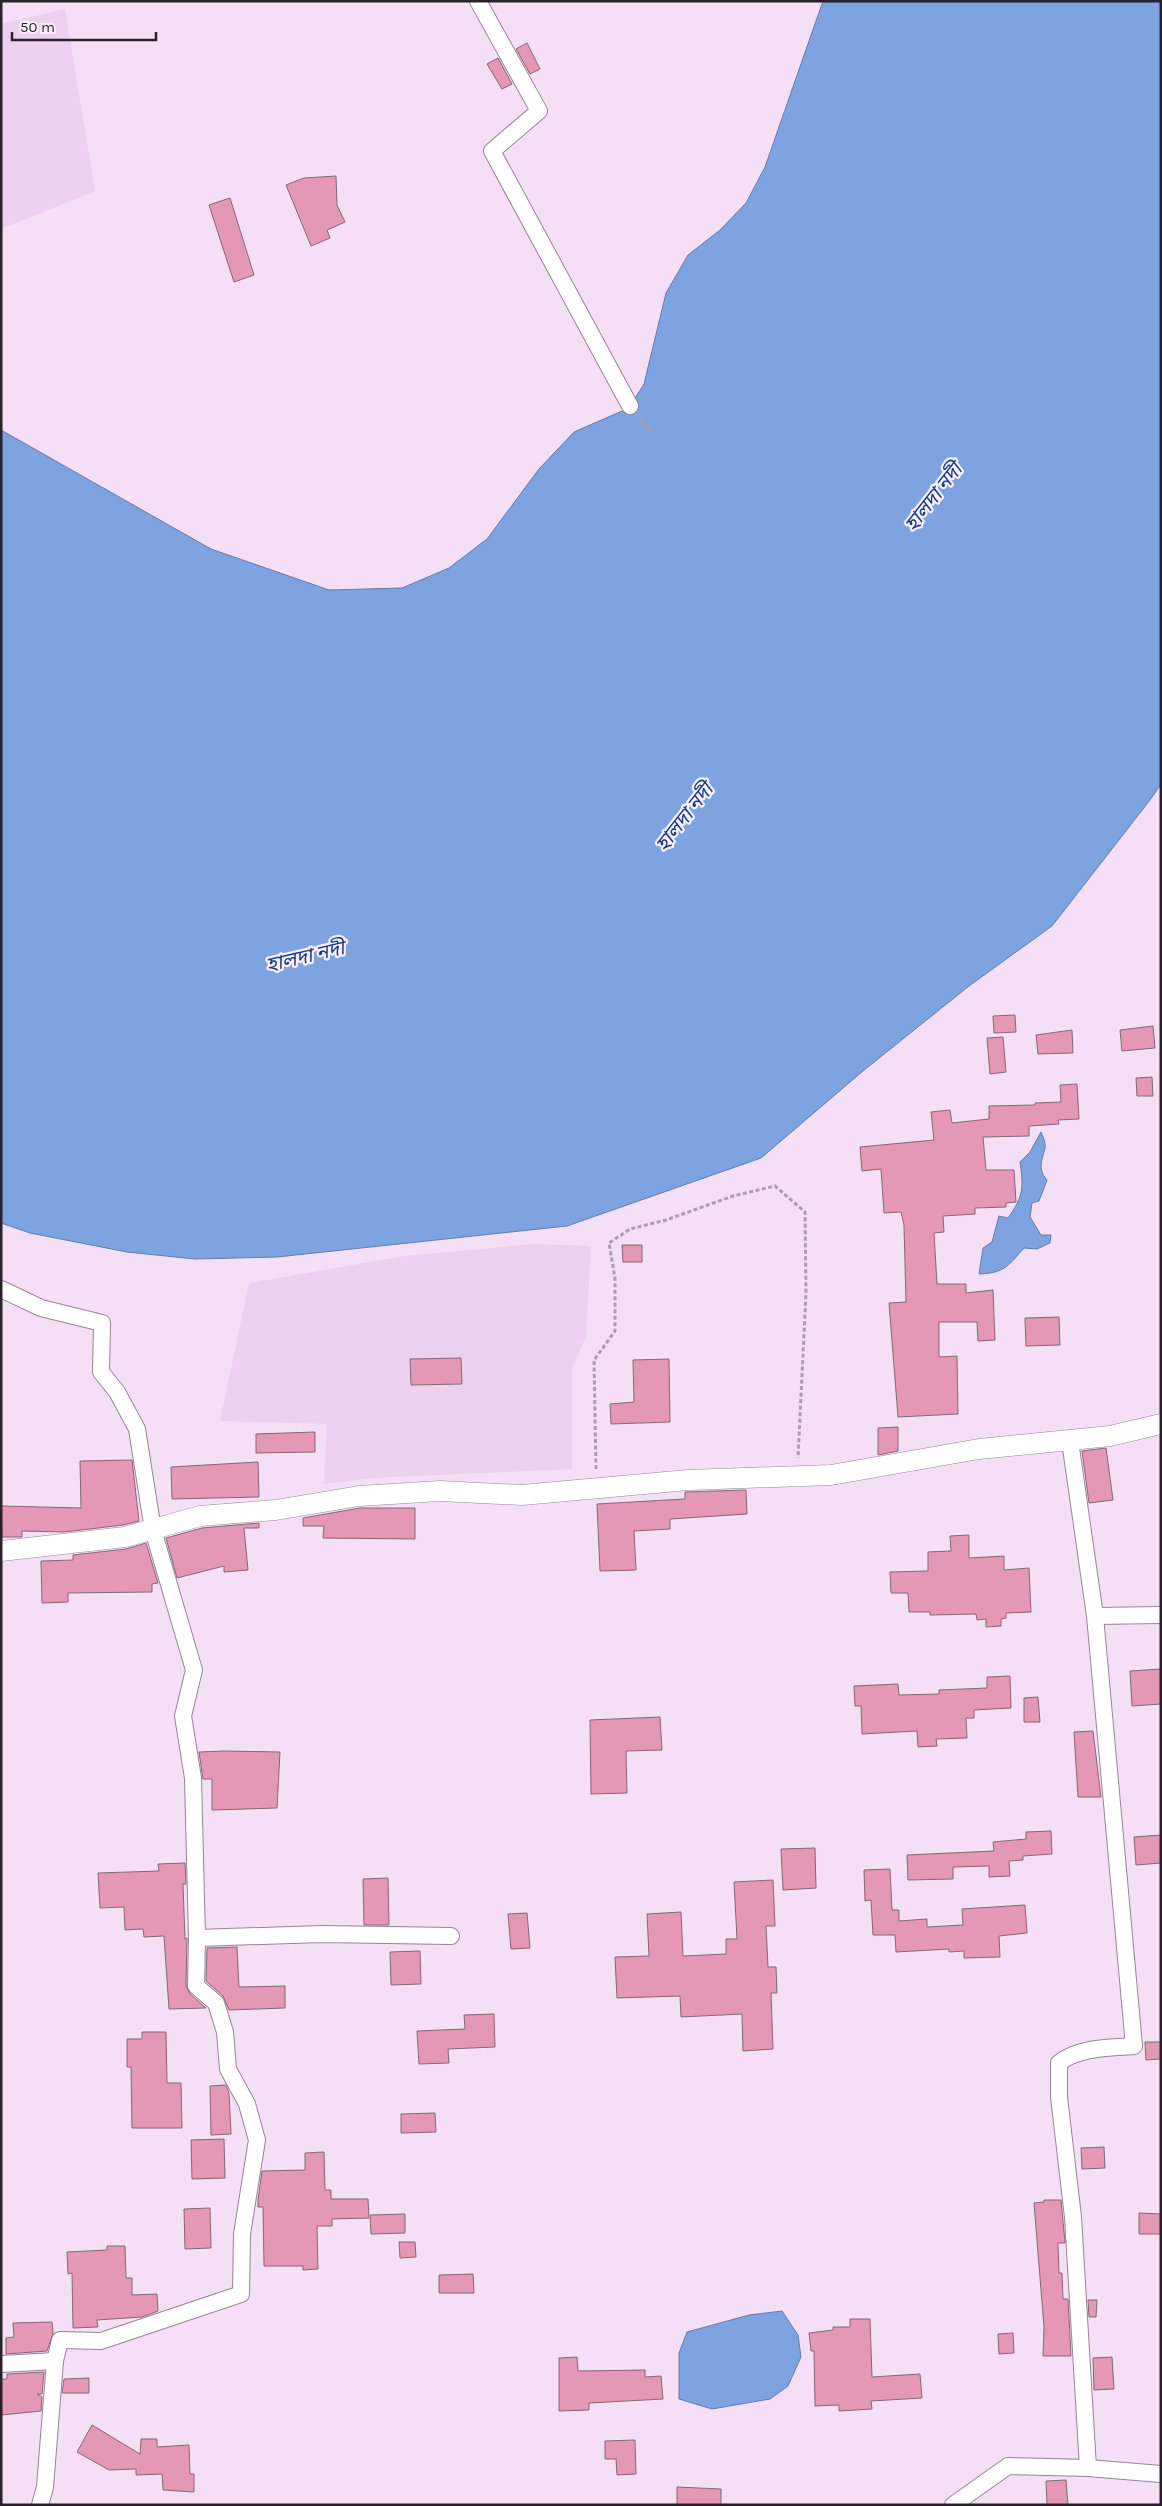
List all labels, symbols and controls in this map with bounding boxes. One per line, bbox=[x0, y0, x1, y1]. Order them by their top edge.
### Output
scale bar bbox=[12, 10, 156, 42]
text: 50 m bbox=[20, 18, 55, 36]
water label: হালদা নদী bbox=[899, 455, 969, 536]
water label: হালদা নদী bbox=[650, 775, 720, 856]
water label: হালদা নদী bbox=[263, 935, 350, 977]

